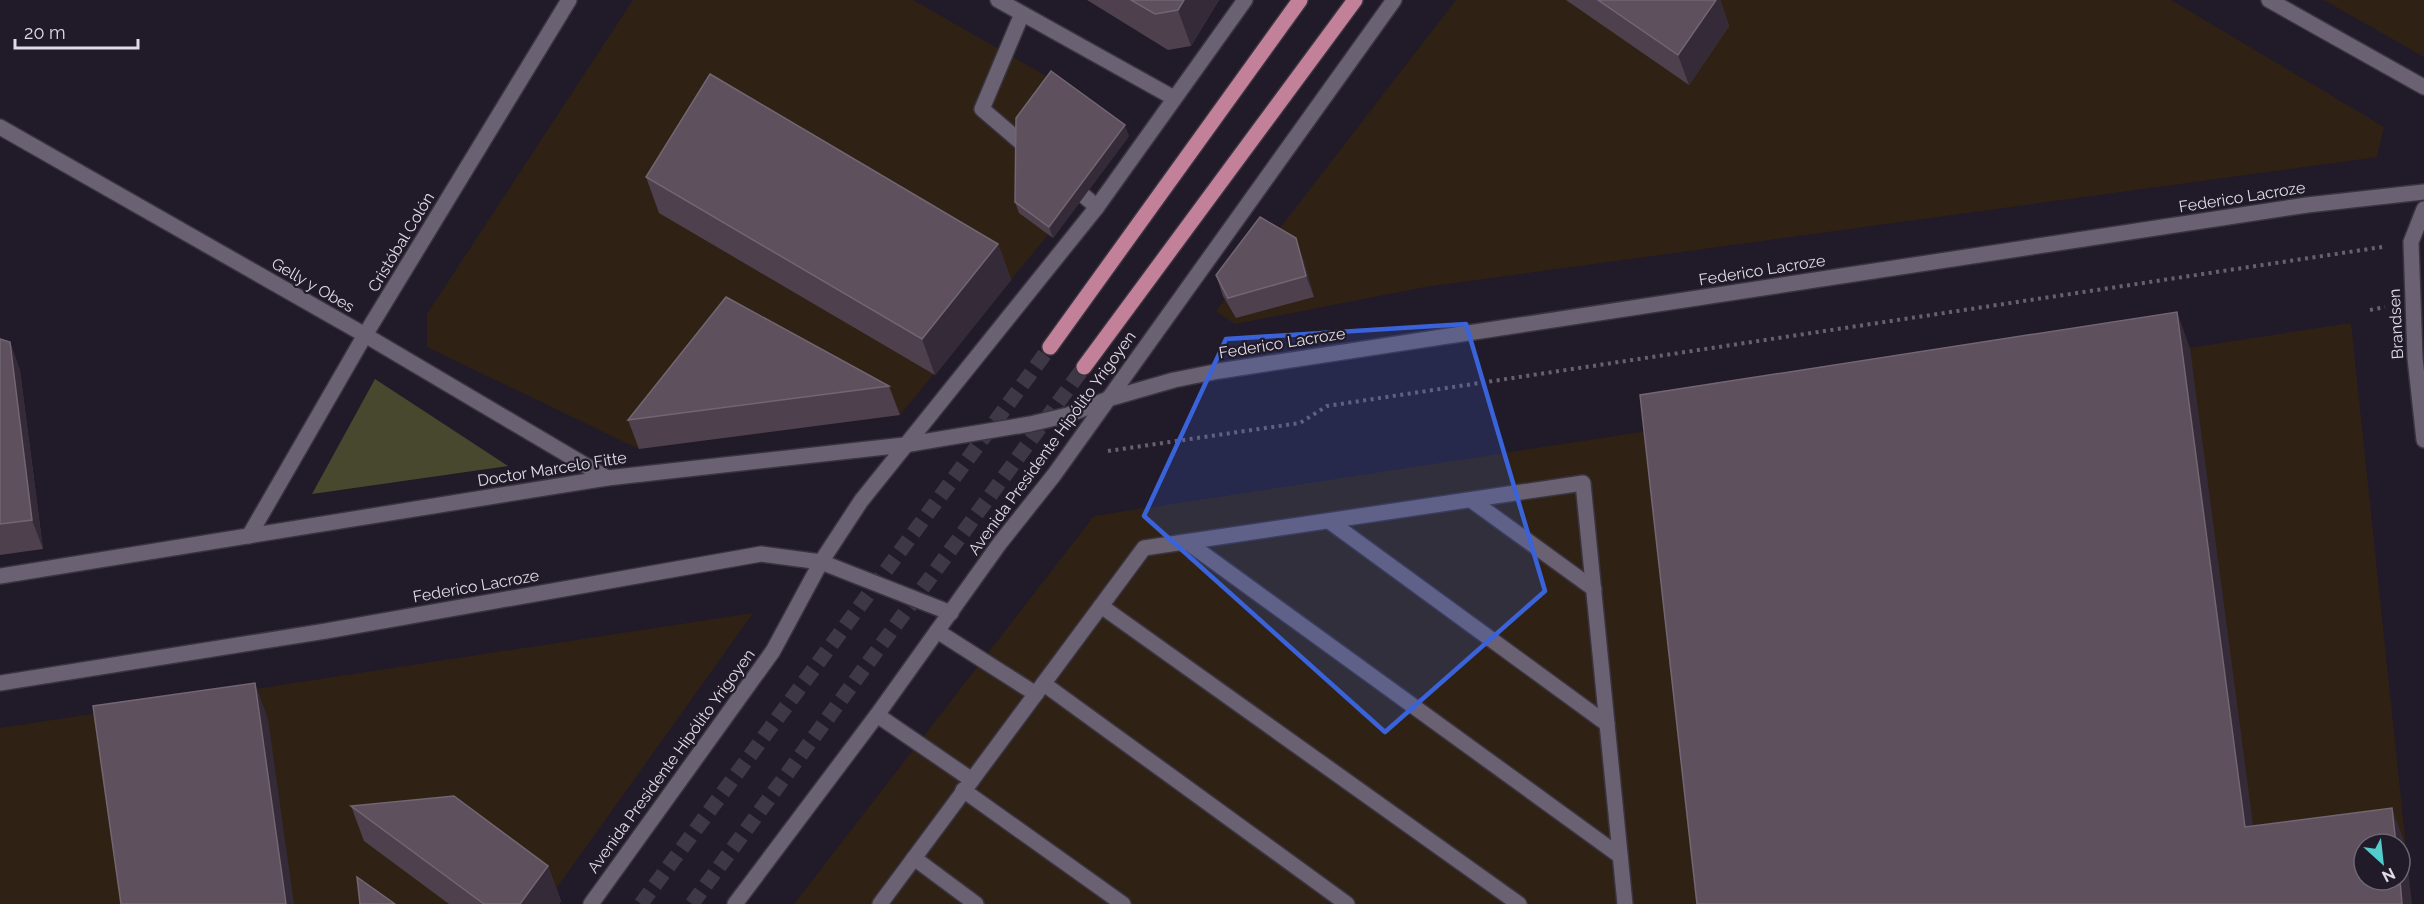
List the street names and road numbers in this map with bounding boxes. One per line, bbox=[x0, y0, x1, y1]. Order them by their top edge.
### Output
street label: Federico Lacroze bbox=[2177, 178, 2307, 216]
street label: Cristóbal Colón bbox=[364, 189, 438, 295]
street label: Federico Lacroze bbox=[1697, 251, 1827, 289]
street label: Gelly y Obes bbox=[268, 254, 358, 316]
street label: Brandsen bbox=[2385, 288, 2407, 360]
street label: Federico Lacroze bbox=[1217, 324, 1347, 362]
street label: Avenida Presidente Hipólito Yrigoyen bbox=[964, 327, 1140, 559]
street label: Doctor Marcelo Fitte bbox=[476, 448, 628, 490]
street label: Federico Lacroze bbox=[411, 566, 541, 606]
street label: Avenida Presidente Hipólito Yrigoyen bbox=[583, 645, 759, 877]

